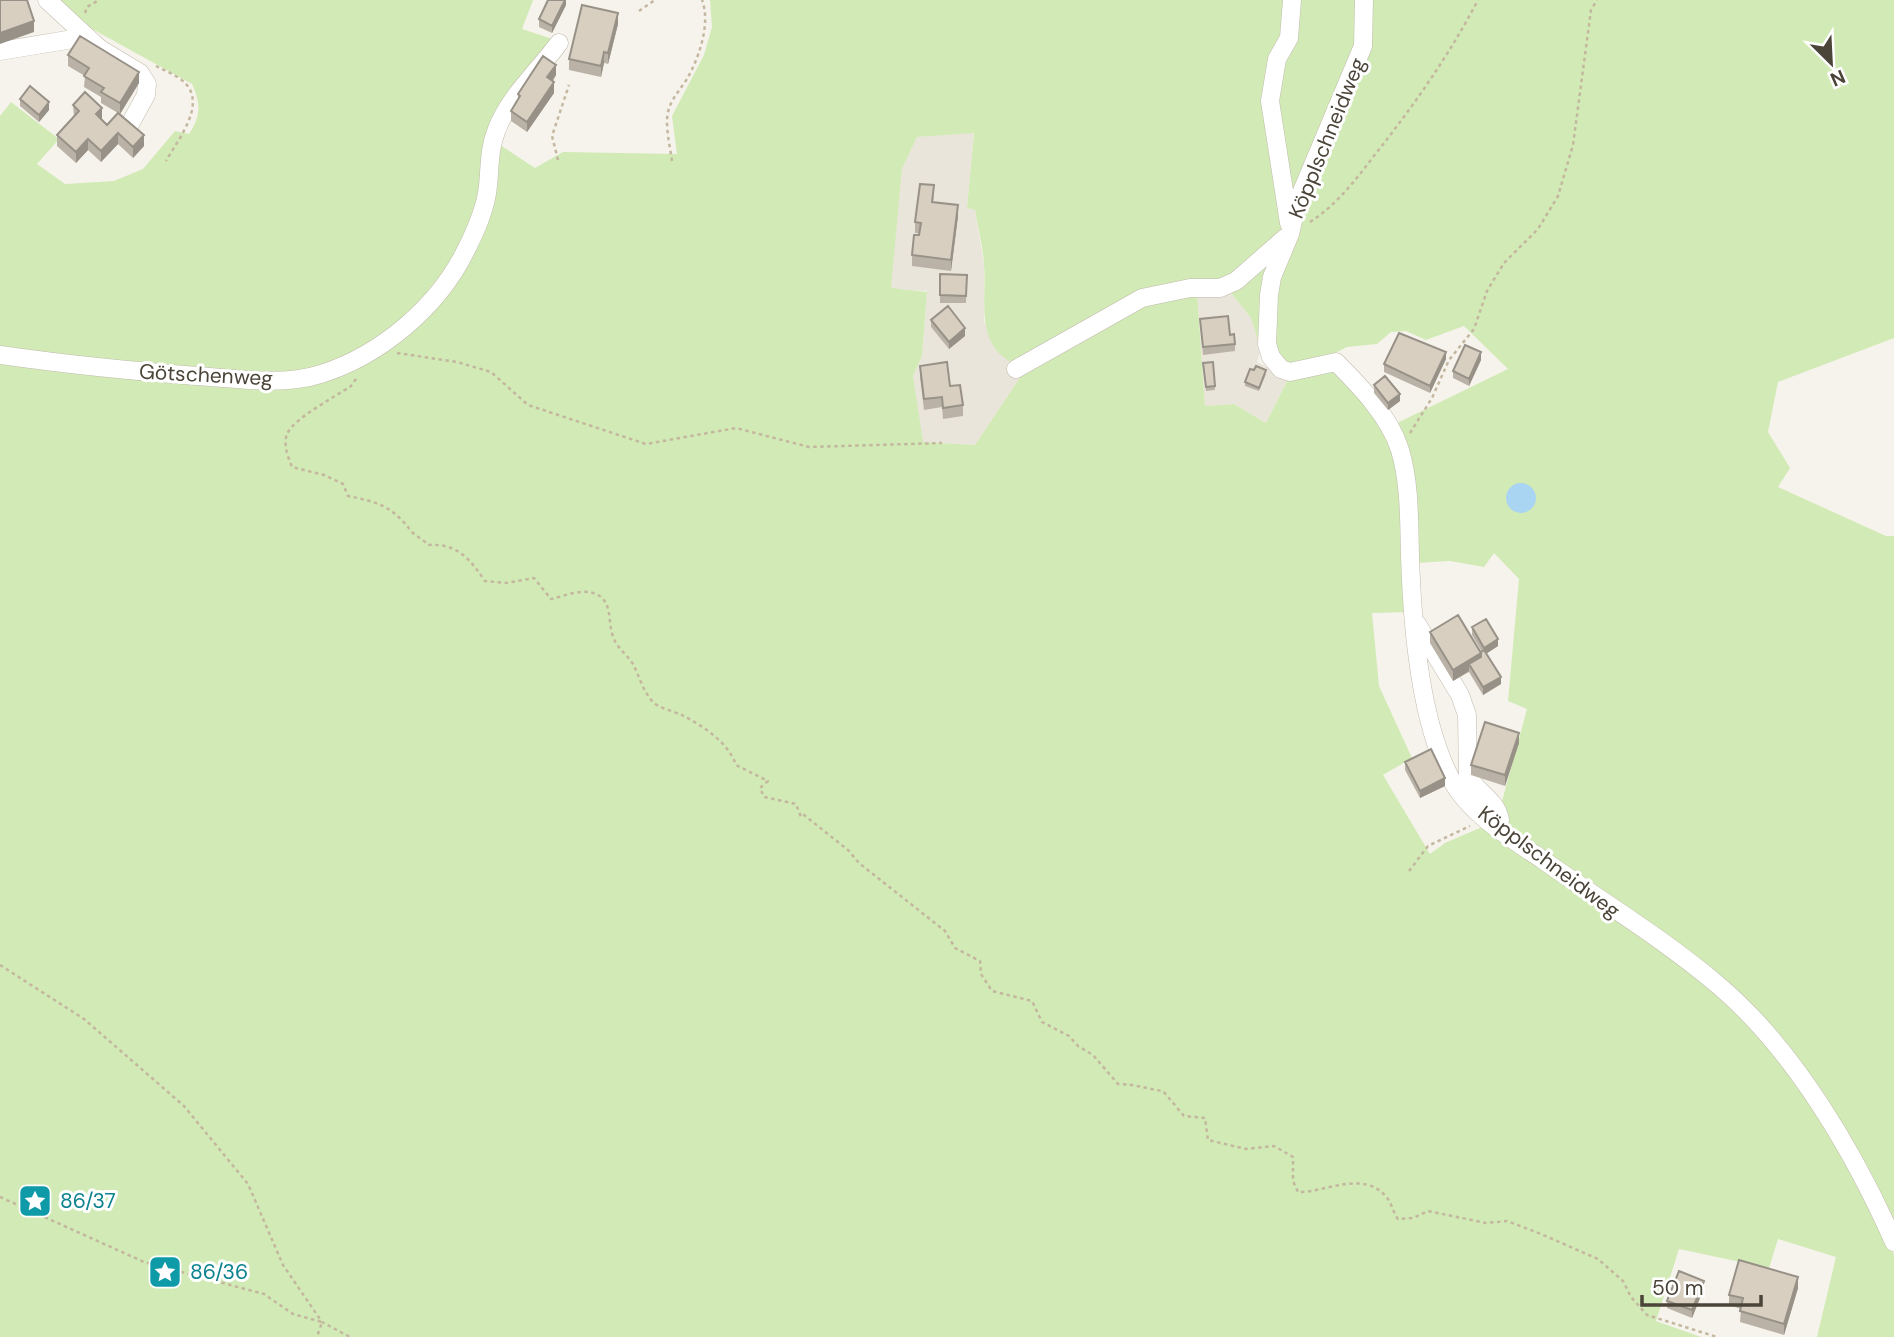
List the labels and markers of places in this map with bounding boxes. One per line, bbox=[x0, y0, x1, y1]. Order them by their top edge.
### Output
place icon: 86/37 bbox=[16, 1182, 54, 1220]
place label: 86/37 bbox=[60, 1187, 116, 1215]
place icon: 86/36 bbox=[146, 1253, 184, 1291]
place label: 86/36 bbox=[190, 1258, 248, 1286]

